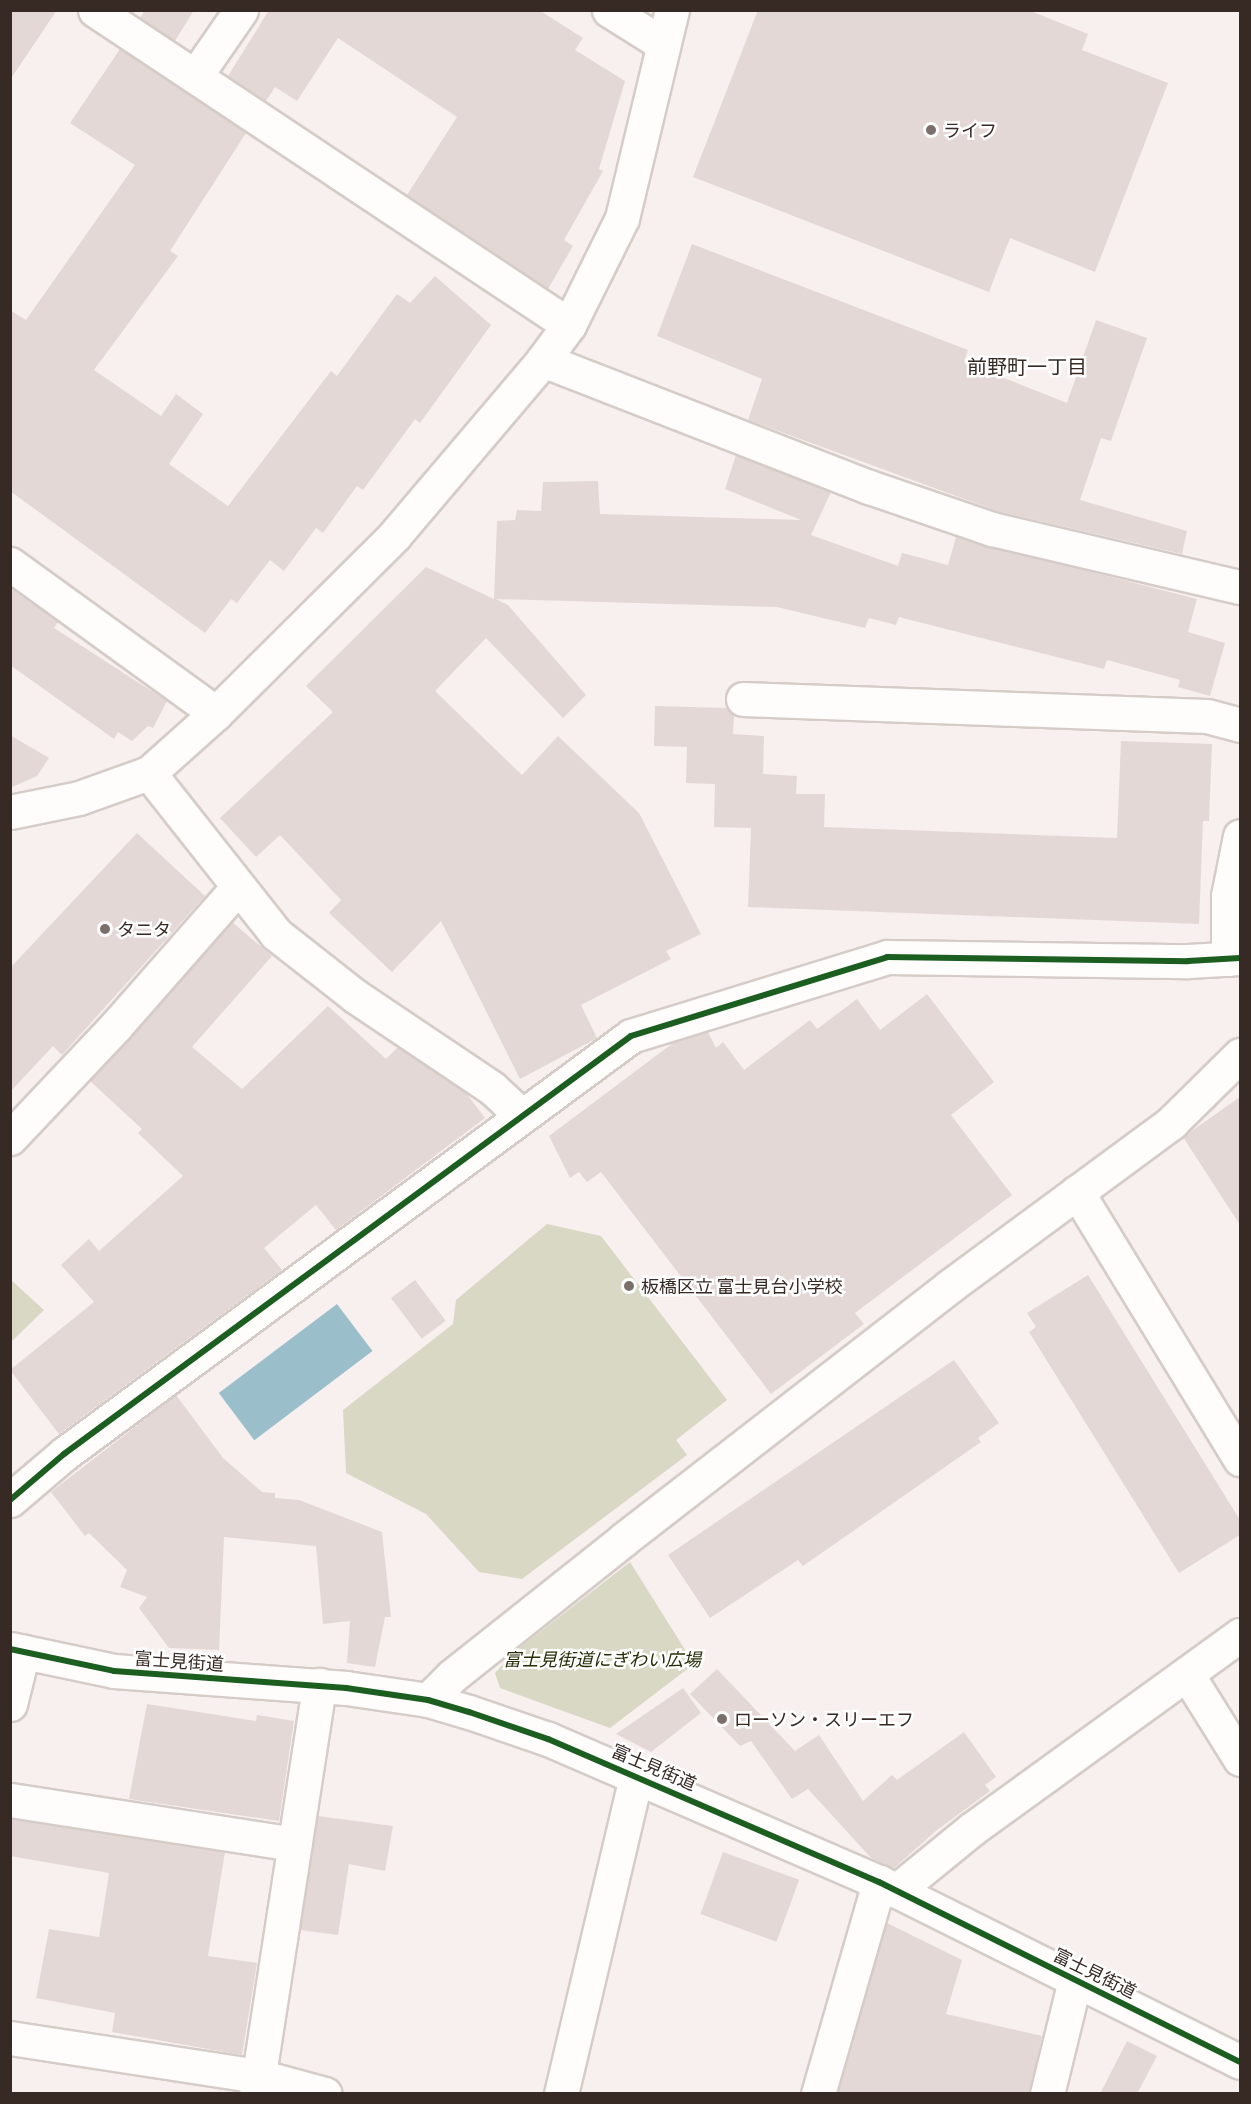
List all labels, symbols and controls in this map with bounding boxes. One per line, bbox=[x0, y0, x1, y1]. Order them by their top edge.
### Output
place label: ライフ bbox=[943, 119, 997, 141]
marker: ライフ bbox=[924, 123, 938, 137]
district label: 前野町一丁目 bbox=[967, 353, 1087, 377]
place label: タニタ bbox=[117, 918, 171, 940]
marker: タニタ bbox=[98, 922, 112, 936]
place label: 板橋区立 富士見台小学校 bbox=[641, 1275, 843, 1297]
marker: 板橋区立 富士見台小学校 bbox=[622, 1279, 636, 1293]
street label: 富士見街道 bbox=[133, 1647, 225, 1675]
park label: 富士見街道にぎわい広場 bbox=[503, 1648, 701, 1670]
place label: ローソン・スリーエフ bbox=[734, 1708, 914, 1730]
marker: ローソン・スリーエフ bbox=[715, 1712, 729, 1726]
street label: 富士見街道 bbox=[608, 1739, 700, 1795]
street label: 富士見街道 bbox=[1050, 1944, 1140, 2002]

